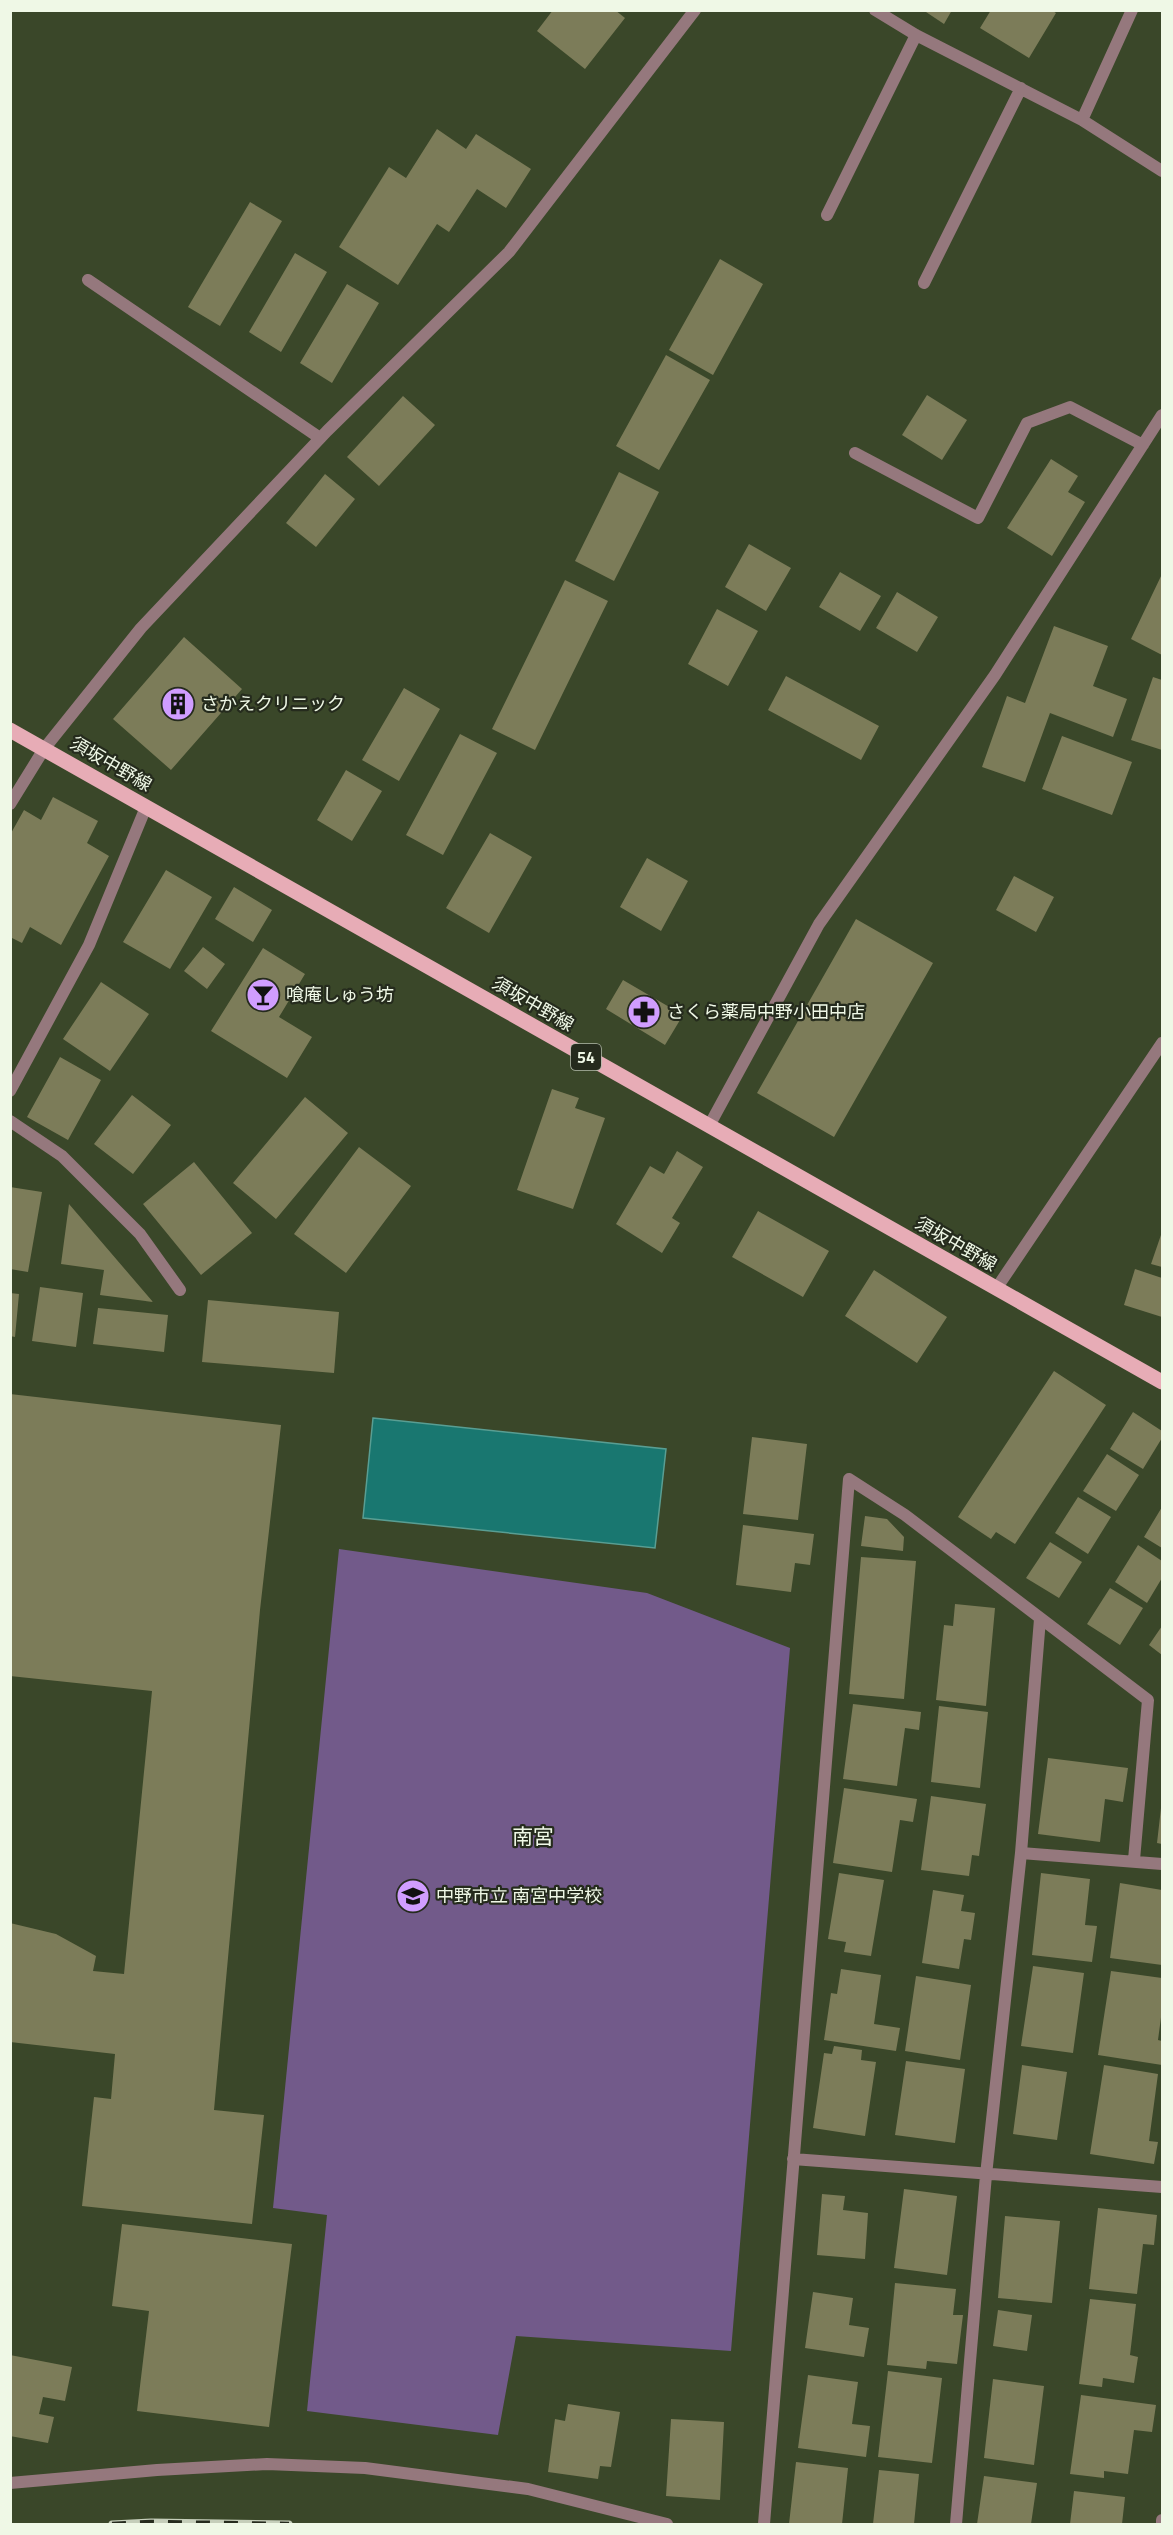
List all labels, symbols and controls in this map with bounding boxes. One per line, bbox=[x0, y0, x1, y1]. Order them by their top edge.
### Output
building icon: さかえクリニック bbox=[160, 686, 196, 722]
place label: さかえクリニック bbox=[201, 690, 345, 717]
street label: 須坂中野線 bbox=[66, 729, 157, 798]
street label: 須坂中野線 bbox=[488, 969, 579, 1038]
bar icon: 喰庵しゅう坊 bbox=[245, 977, 281, 1013]
place label: 喰庵しゅう坊 bbox=[286, 981, 394, 1008]
pharmacy icon: さくら薬局中野小田中店 bbox=[626, 994, 662, 1030]
place label: さくら薬局中野小田中店 bbox=[667, 998, 865, 1025]
road number: 54 bbox=[571, 1044, 601, 1070]
street label: 須坂中野線 bbox=[911, 1209, 1002, 1278]
district label: 南宮 bbox=[512, 1820, 554, 1852]
school or university icon: 中野市立 南宮中学校 bbox=[395, 1878, 431, 1914]
place label: 中野市立 南宮中学校 bbox=[436, 1882, 602, 1909]

